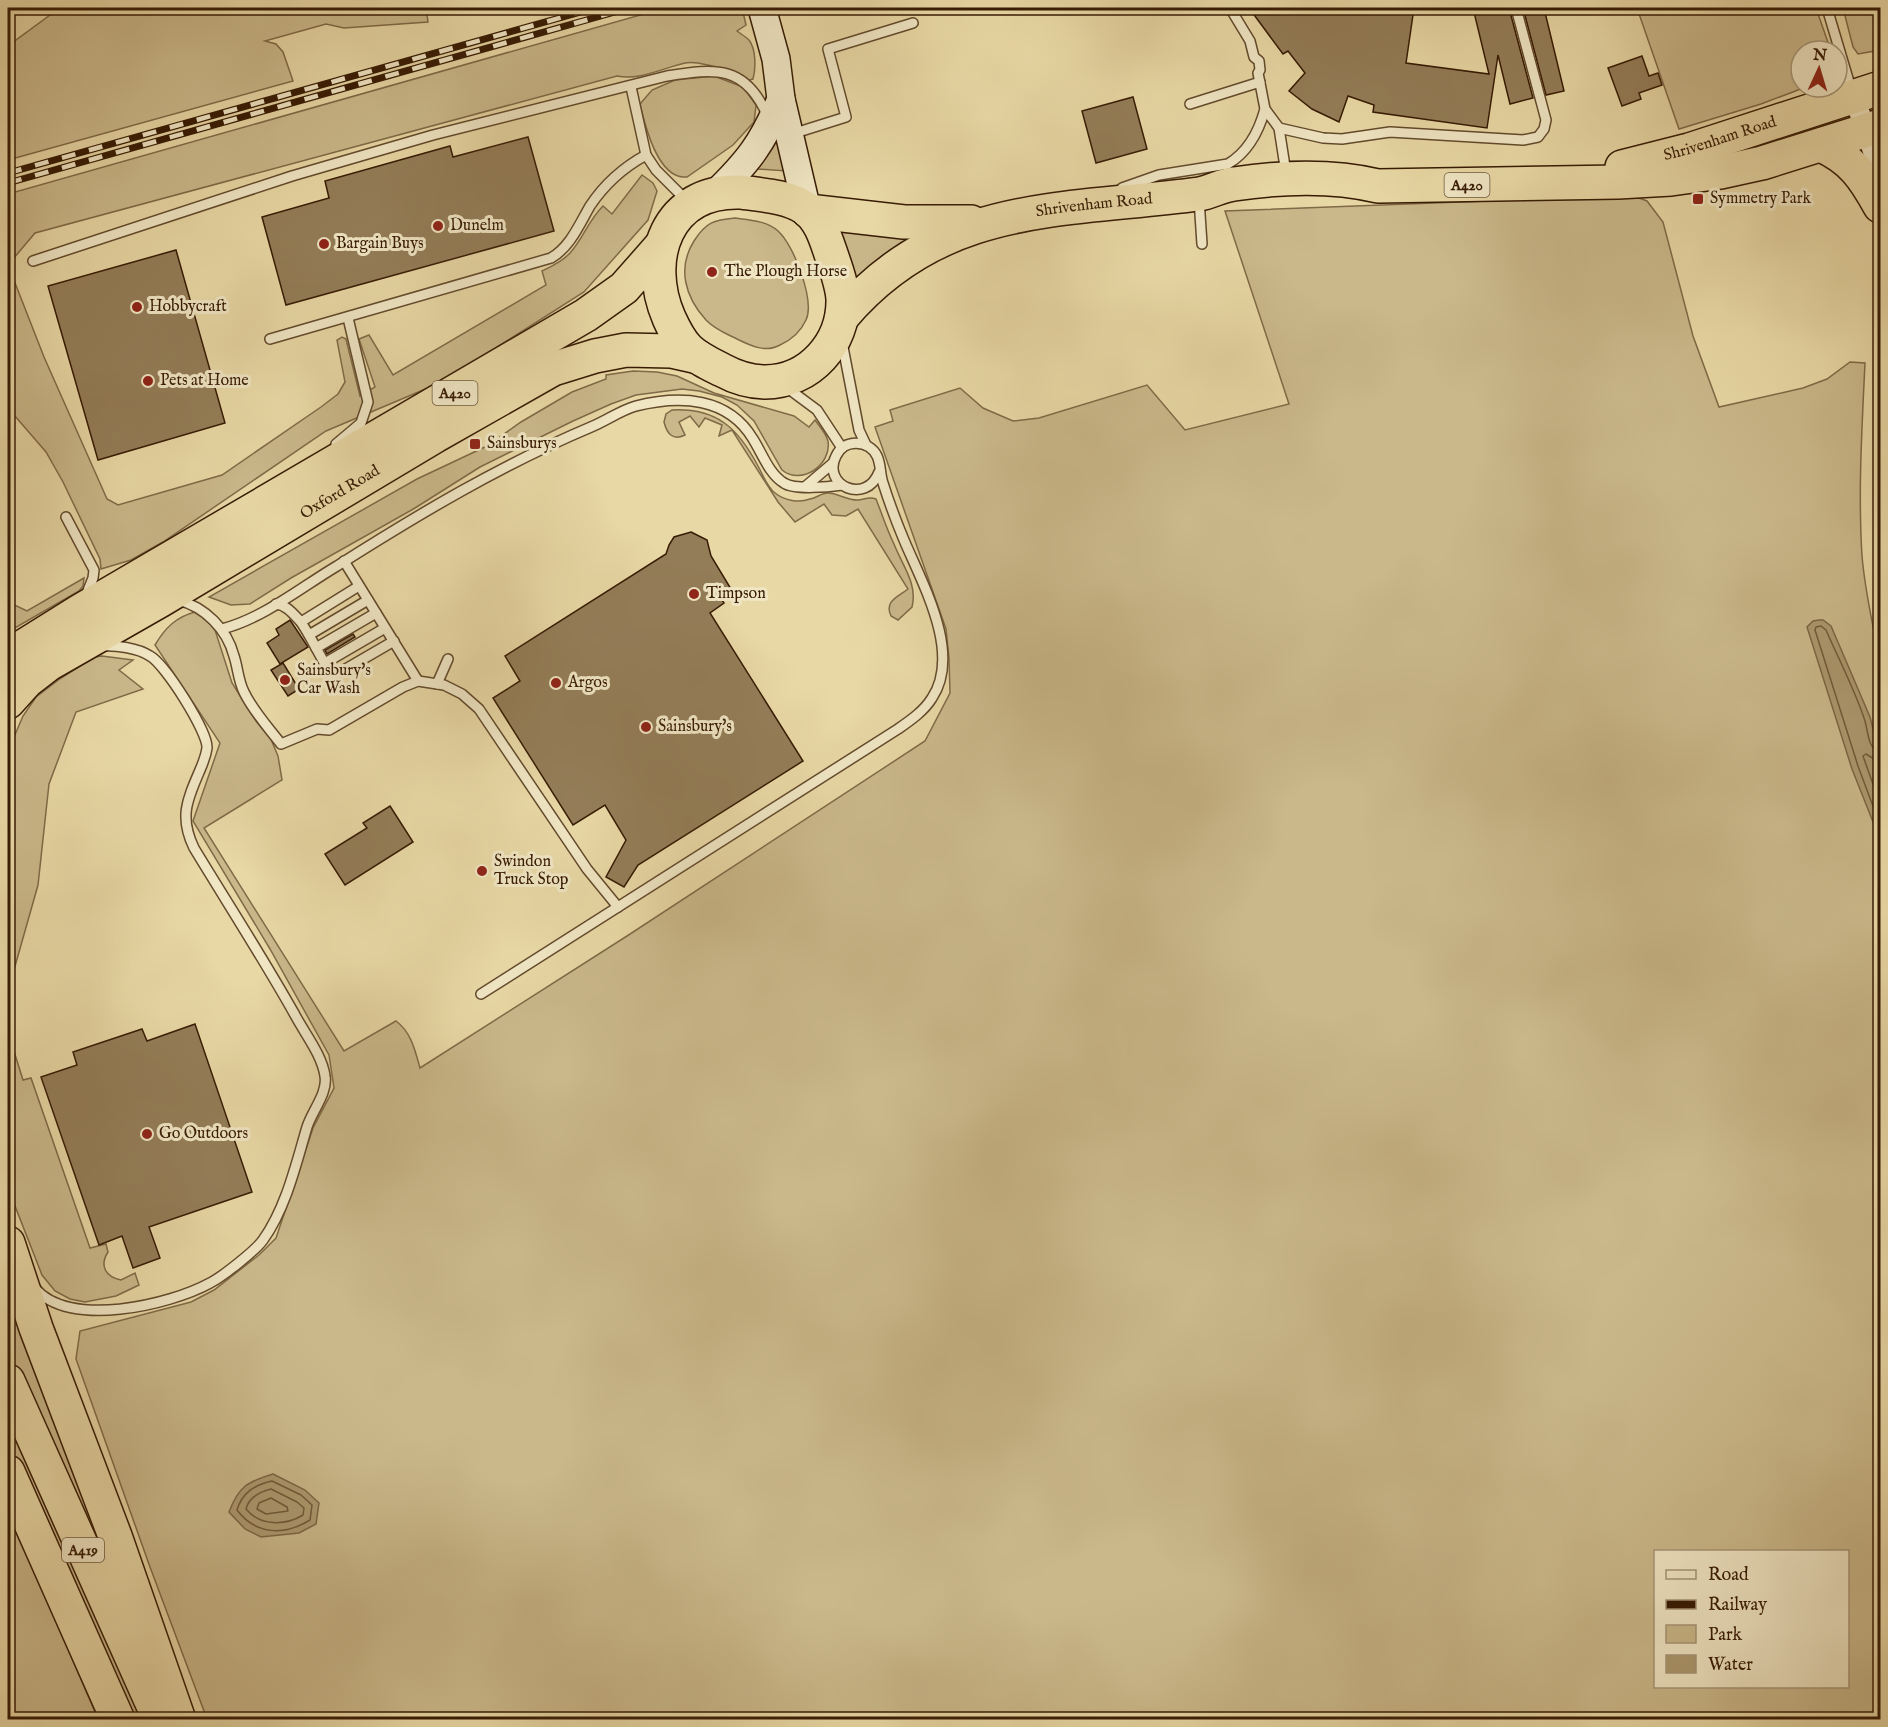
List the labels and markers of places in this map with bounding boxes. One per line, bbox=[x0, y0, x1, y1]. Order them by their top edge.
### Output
place label: Symmetry Park bbox=[1710, 189, 1812, 209]
marker: Symmetry Park bbox=[1691, 192, 1705, 206]
place label: Dunelm bbox=[450, 216, 504, 236]
marker: Dunelm bbox=[431, 219, 445, 233]
place label: Bargain Buys bbox=[336, 234, 424, 254]
marker: Bargain Buys bbox=[317, 237, 331, 251]
place label: The Plough Horse bbox=[724, 262, 847, 282]
marker: The Plough Horse bbox=[705, 265, 719, 279]
place label: Hobbycraft bbox=[149, 297, 227, 317]
marker: Hobbycraft bbox=[130, 300, 144, 314]
place label: Pets at Home bbox=[160, 371, 249, 391]
marker: Pets at Home bbox=[141, 374, 155, 388]
place label: Sainsburys bbox=[487, 434, 557, 454]
marker: Sainsburys bbox=[468, 437, 482, 451]
place label: Timpson bbox=[706, 584, 766, 604]
marker: Timpson bbox=[687, 587, 701, 601]
place label: Sainsbury's Car Wash bbox=[297, 661, 371, 699]
marker: Sainsbury's Car Wash bbox=[278, 673, 292, 687]
place label: Argos bbox=[567, 673, 608, 693]
marker: Argos bbox=[549, 676, 563, 690]
place label: Sainsbury's bbox=[658, 717, 732, 737]
marker: Sainsbury's bbox=[639, 720, 653, 734]
place label: Swindon Truck Stop bbox=[494, 852, 569, 890]
marker: Swindon Truck Stop bbox=[475, 864, 489, 878]
place label: Go Outdoors bbox=[159, 1124, 248, 1144]
marker: Go Outdoors bbox=[140, 1127, 154, 1141]

